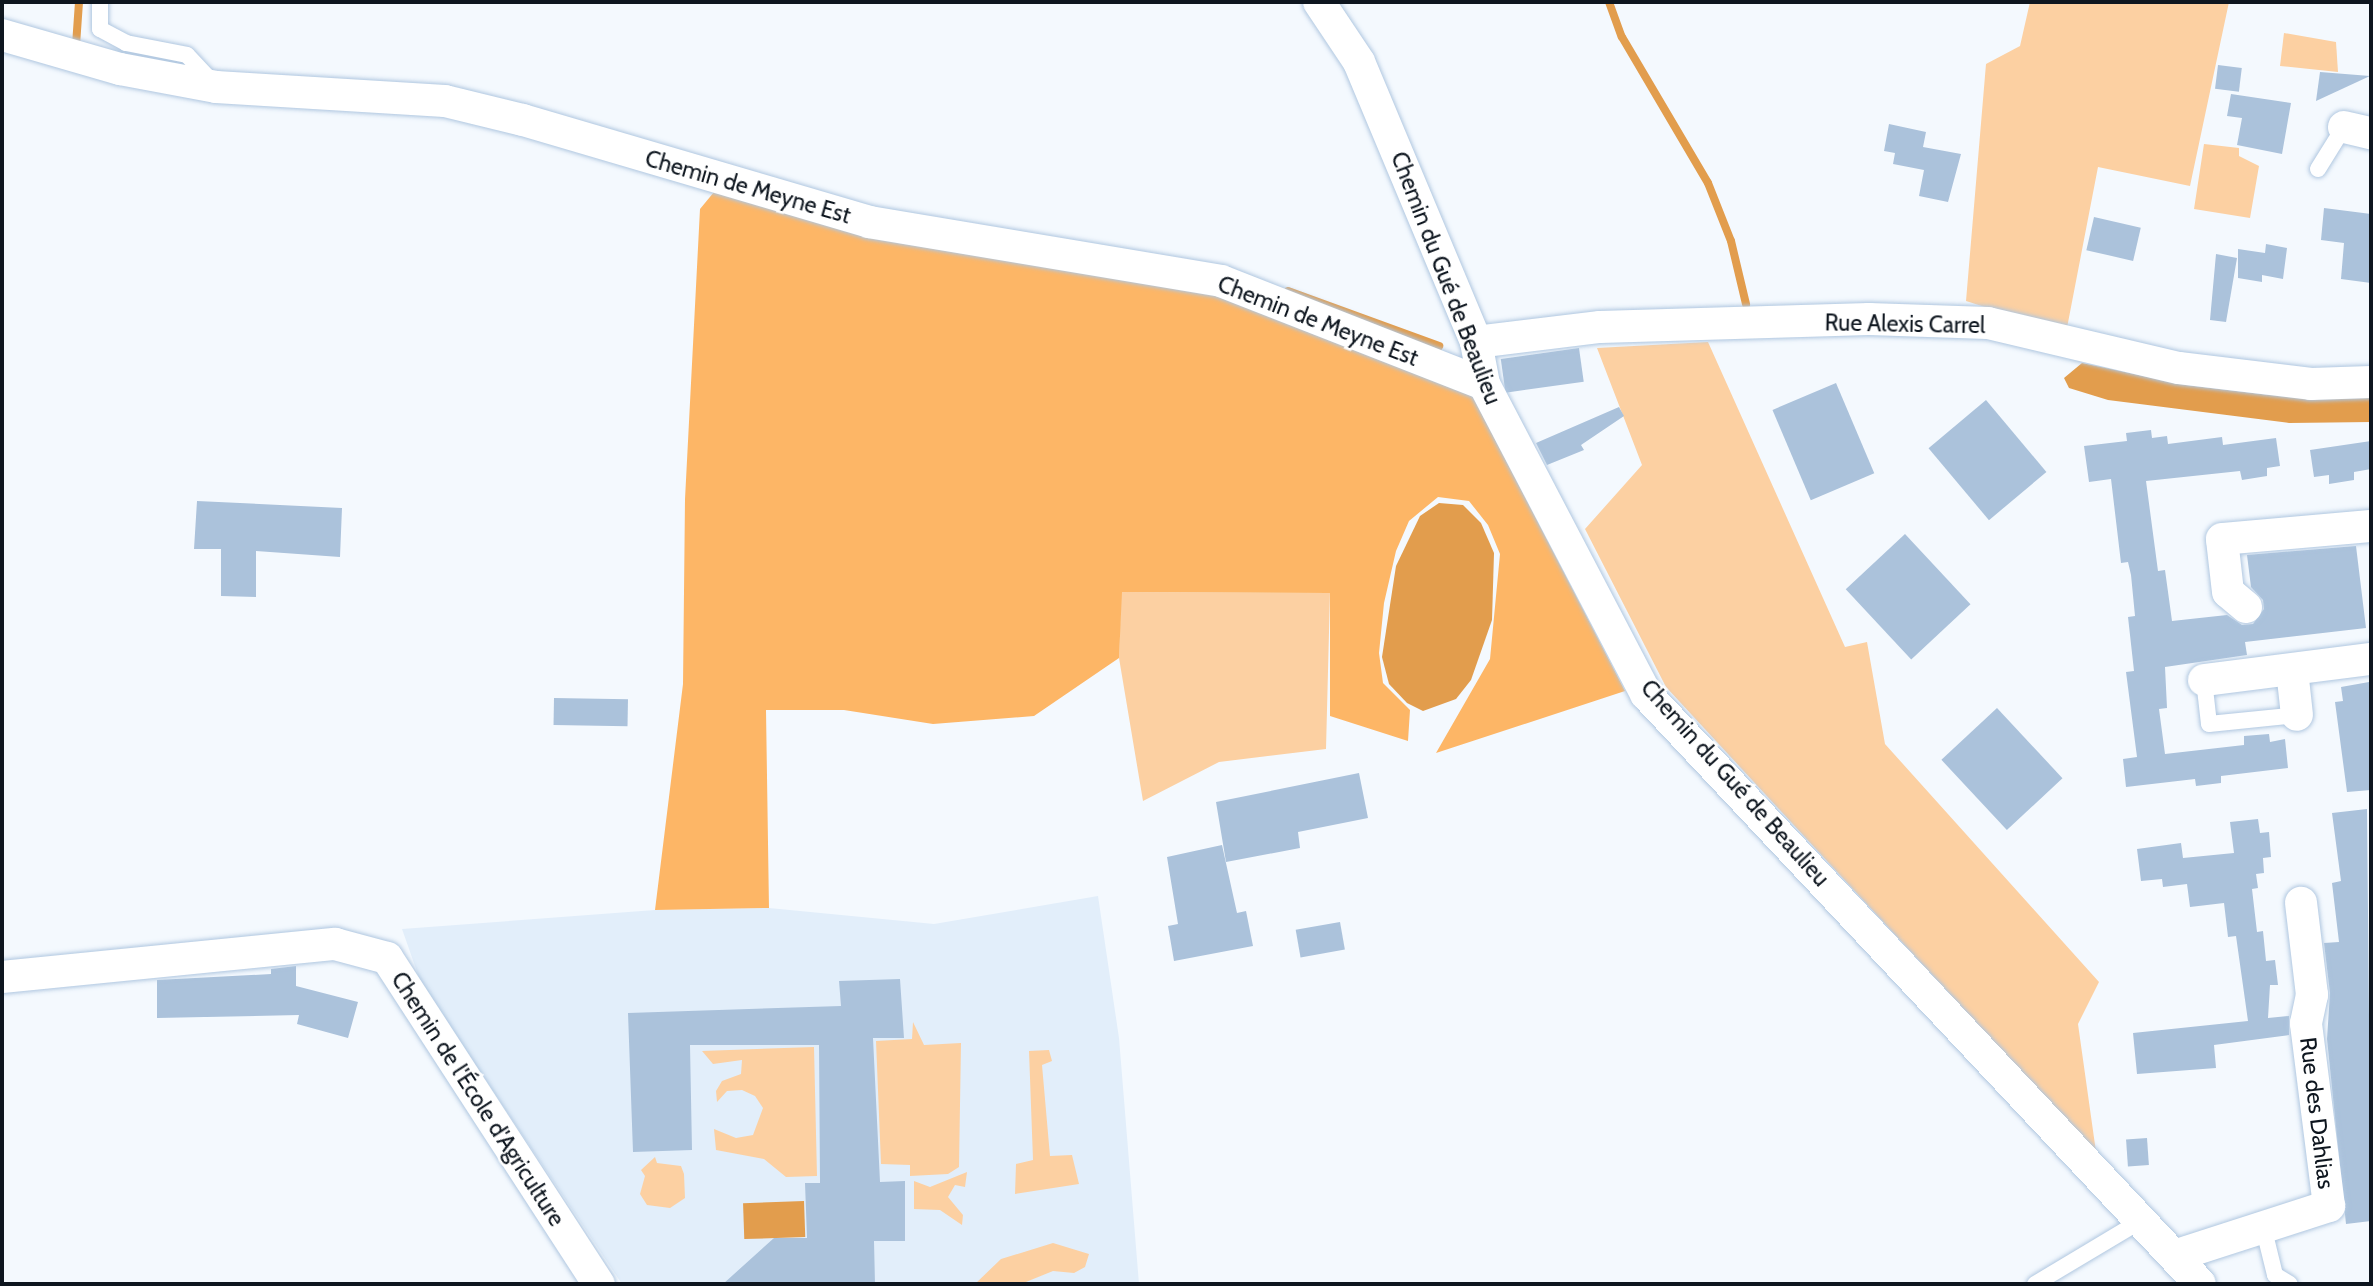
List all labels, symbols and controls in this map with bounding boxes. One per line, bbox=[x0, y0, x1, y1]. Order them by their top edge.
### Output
street label: Chemin de Meyne Est bbox=[642, 144, 854, 230]
street label: Chemin du Gué de Beaulieu bbox=[1385, 148, 1507, 408]
street label: Chemin de Meyne Est bbox=[1214, 270, 1422, 372]
street label: Rue Alexis Carrel bbox=[1824, 309, 1986, 339]
street label: Chemin du Gué de Beaulieu bbox=[1635, 674, 1835, 892]
street label: Chemin de l'École d'Agriculture bbox=[385, 967, 571, 1231]
street label: Rue des Dahlias bbox=[2294, 1036, 2340, 1190]

